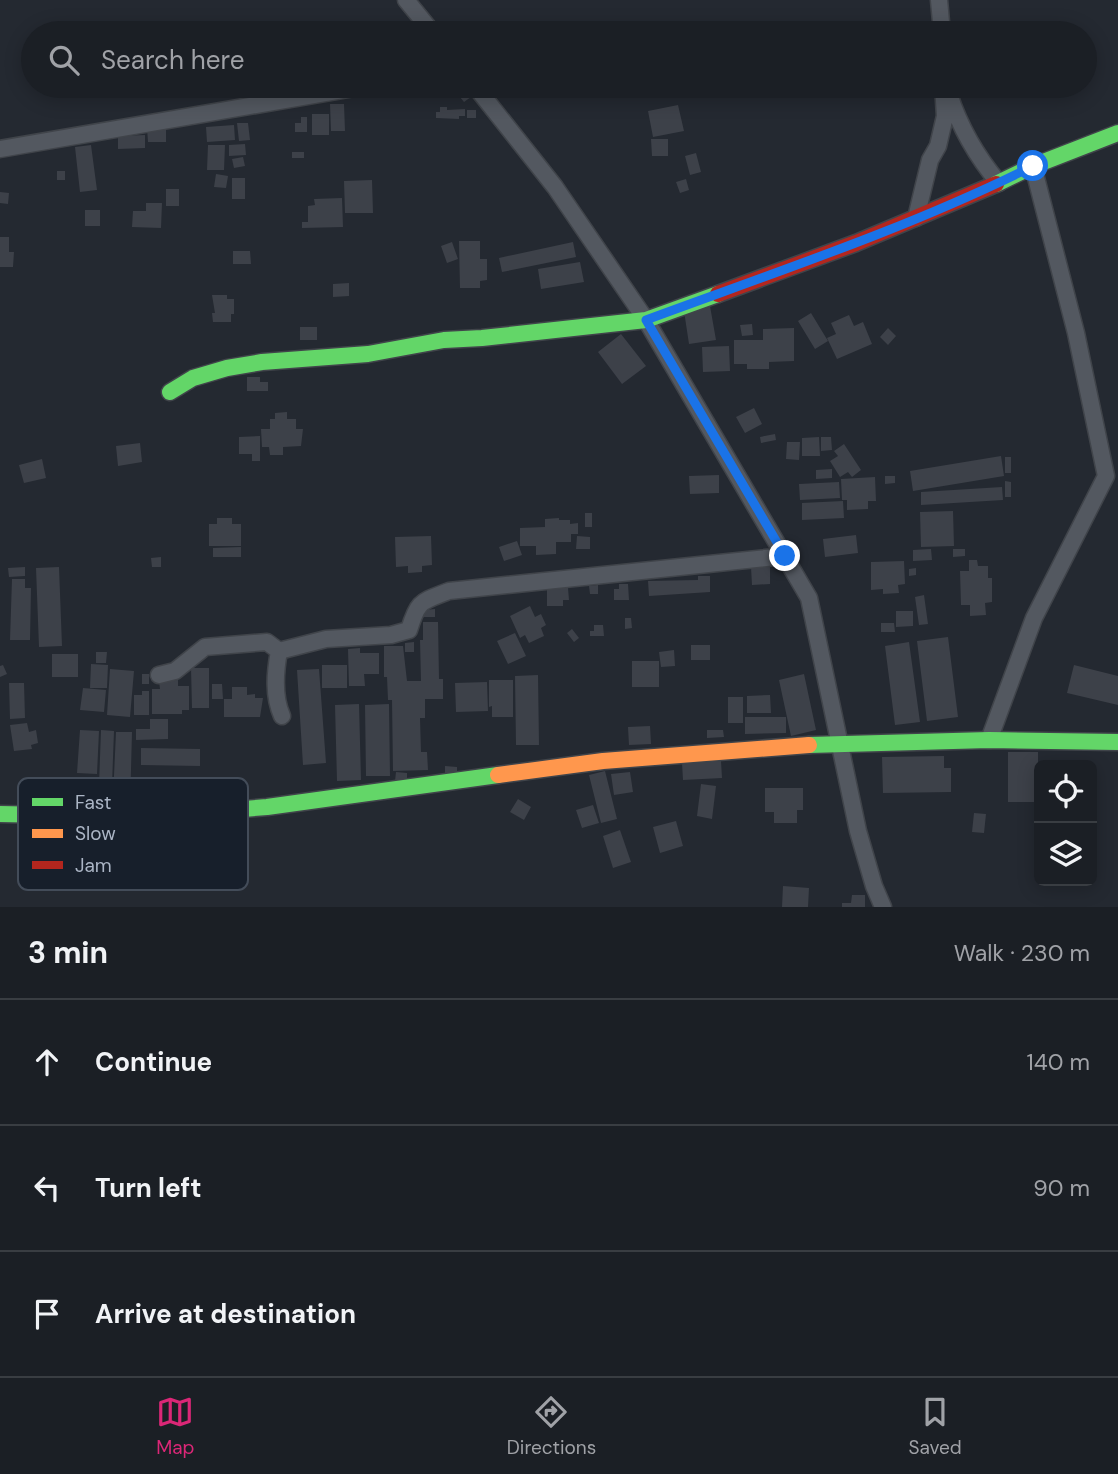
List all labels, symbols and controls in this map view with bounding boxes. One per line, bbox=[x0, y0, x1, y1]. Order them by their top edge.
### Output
search box bbox=[21, 21, 1097, 98]
icon: search bbox=[45, 41, 83, 79]
text: Search here bbox=[101, 43, 244, 77]
route start bbox=[1017, 150, 1048, 181]
route end bbox=[769, 540, 800, 571]
map controls bbox=[1034, 760, 1097, 886]
button: locate bbox=[1034, 760, 1097, 823]
legend bbox=[18, 778, 248, 890]
text: Fast bbox=[75, 790, 111, 815]
text: Slow bbox=[75, 821, 116, 846]
button: layers bbox=[1034, 823, 1097, 886]
text: Jam bbox=[75, 853, 112, 878]
text: 3 min bbox=[28, 933, 108, 972]
text: Walk · 230 m bbox=[954, 938, 1090, 968]
icon: ahead bbox=[28, 1043, 66, 1081]
text: Continue bbox=[95, 1045, 212, 1079]
text: 140 m bbox=[1027, 1047, 1090, 1077]
icon: left bbox=[28, 1169, 66, 1207]
text: Turn left bbox=[95, 1171, 202, 1205]
text: 90 m bbox=[1033, 1173, 1090, 1203]
icon: arrive bbox=[28, 1295, 66, 1333]
text: Arrive at destination bbox=[95, 1297, 356, 1331]
tab: Map bbox=[156, 1393, 194, 1460]
tab: Directions bbox=[507, 1393, 596, 1460]
tab: Saved bbox=[909, 1393, 962, 1460]

